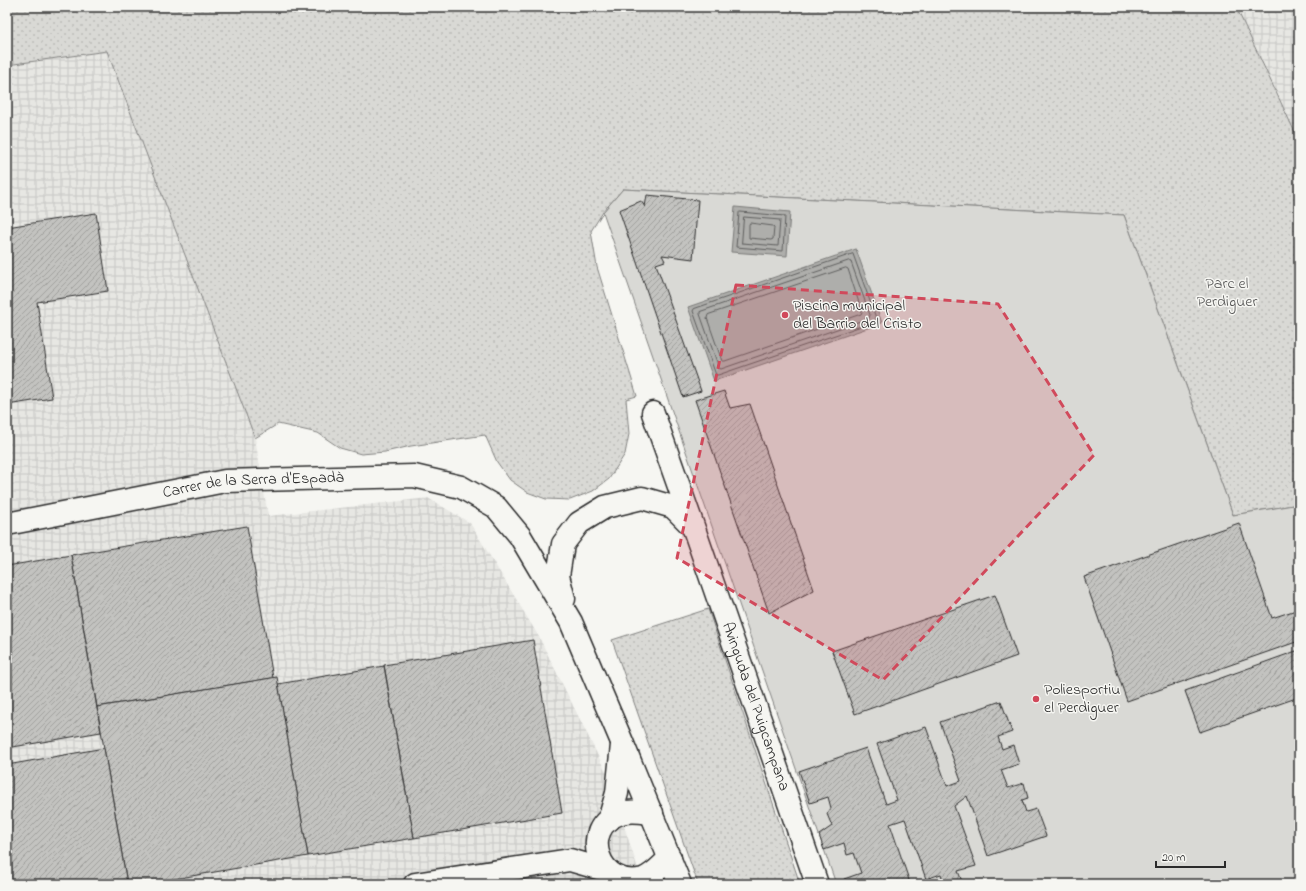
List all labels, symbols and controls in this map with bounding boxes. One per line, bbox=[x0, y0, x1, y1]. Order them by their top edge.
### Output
park label: Parc el Perdiguer bbox=[1197, 272, 1257, 314]
place label: Piscina municipal del Barrio del Cristo bbox=[793, 294, 922, 336]
marker: Piscina municipal del Barrio del Cristo bbox=[780, 310, 790, 320]
street label: Carrer de la Serra d'Espadà bbox=[161, 466, 344, 505]
street label: Avinguda del Puigcampana bbox=[715, 619, 796, 794]
place label: Poliesportiu el Perdiguer bbox=[1044, 678, 1120, 720]
marker: Poliesportiu el Perdiguer bbox=[1031, 694, 1041, 704]
scale bar bbox=[1156, 843, 1225, 869]
text: 20 m bbox=[1162, 849, 1185, 867]

